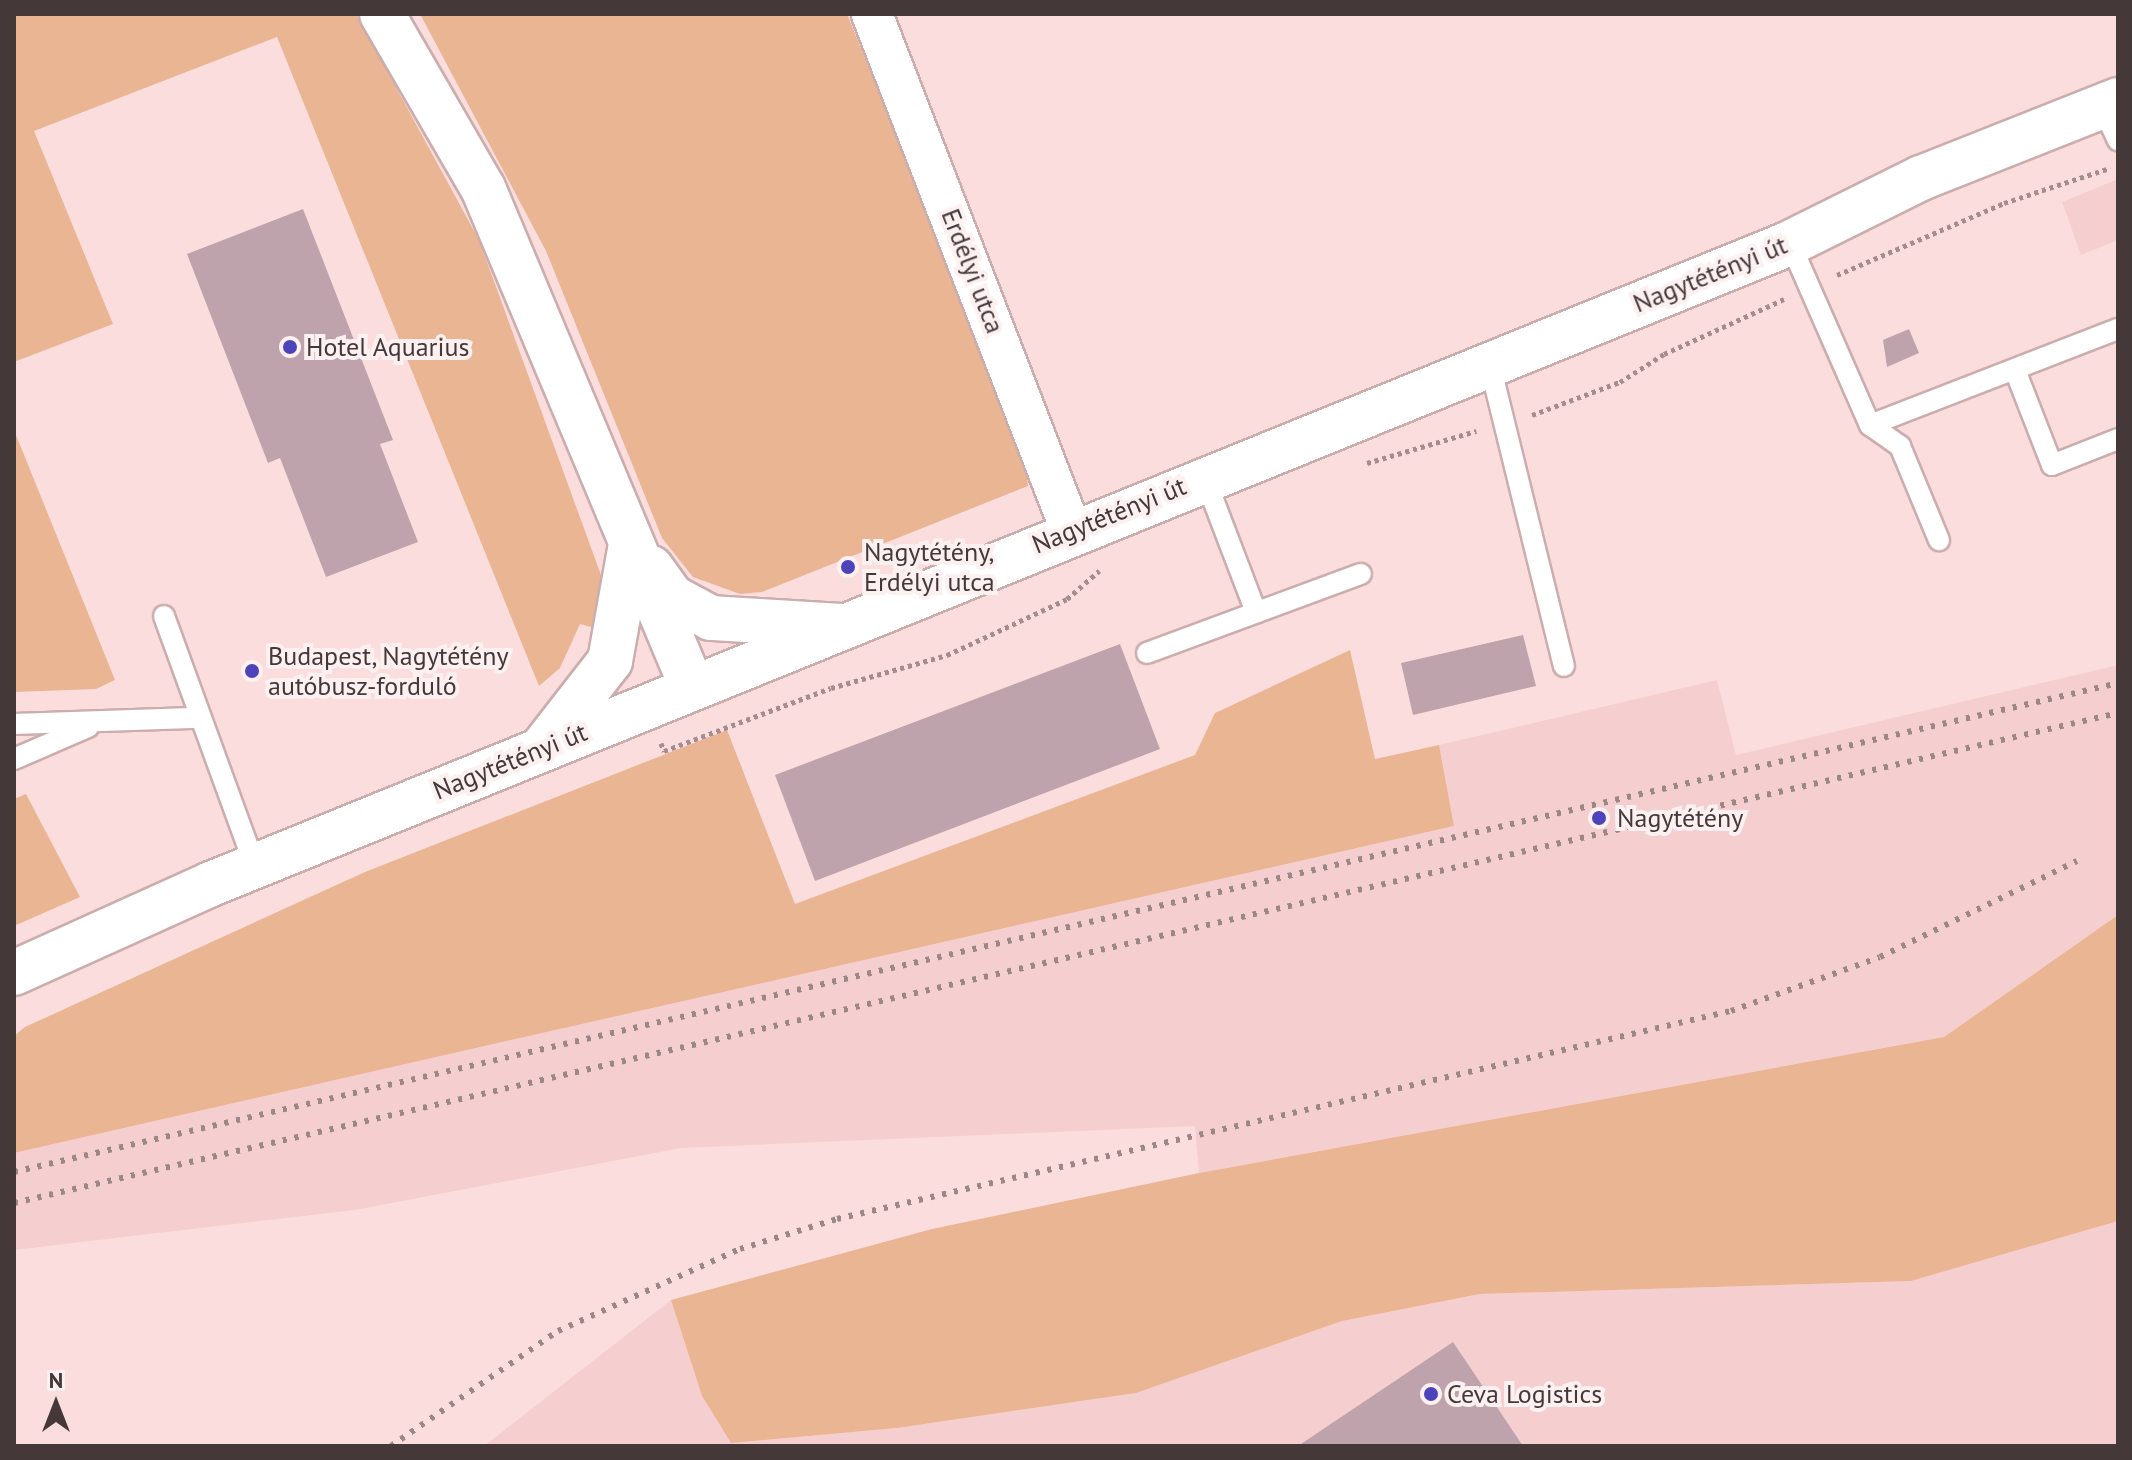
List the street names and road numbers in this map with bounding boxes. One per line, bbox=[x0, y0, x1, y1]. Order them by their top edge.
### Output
street label: Erdélyi utca bbox=[935, 204, 1011, 338]
street label: Nagytétényi út bbox=[1629, 229, 1791, 319]
street label: Nagytétényi út bbox=[1028, 470, 1190, 560]
street label: Nagytétényi út bbox=[429, 716, 591, 806]

